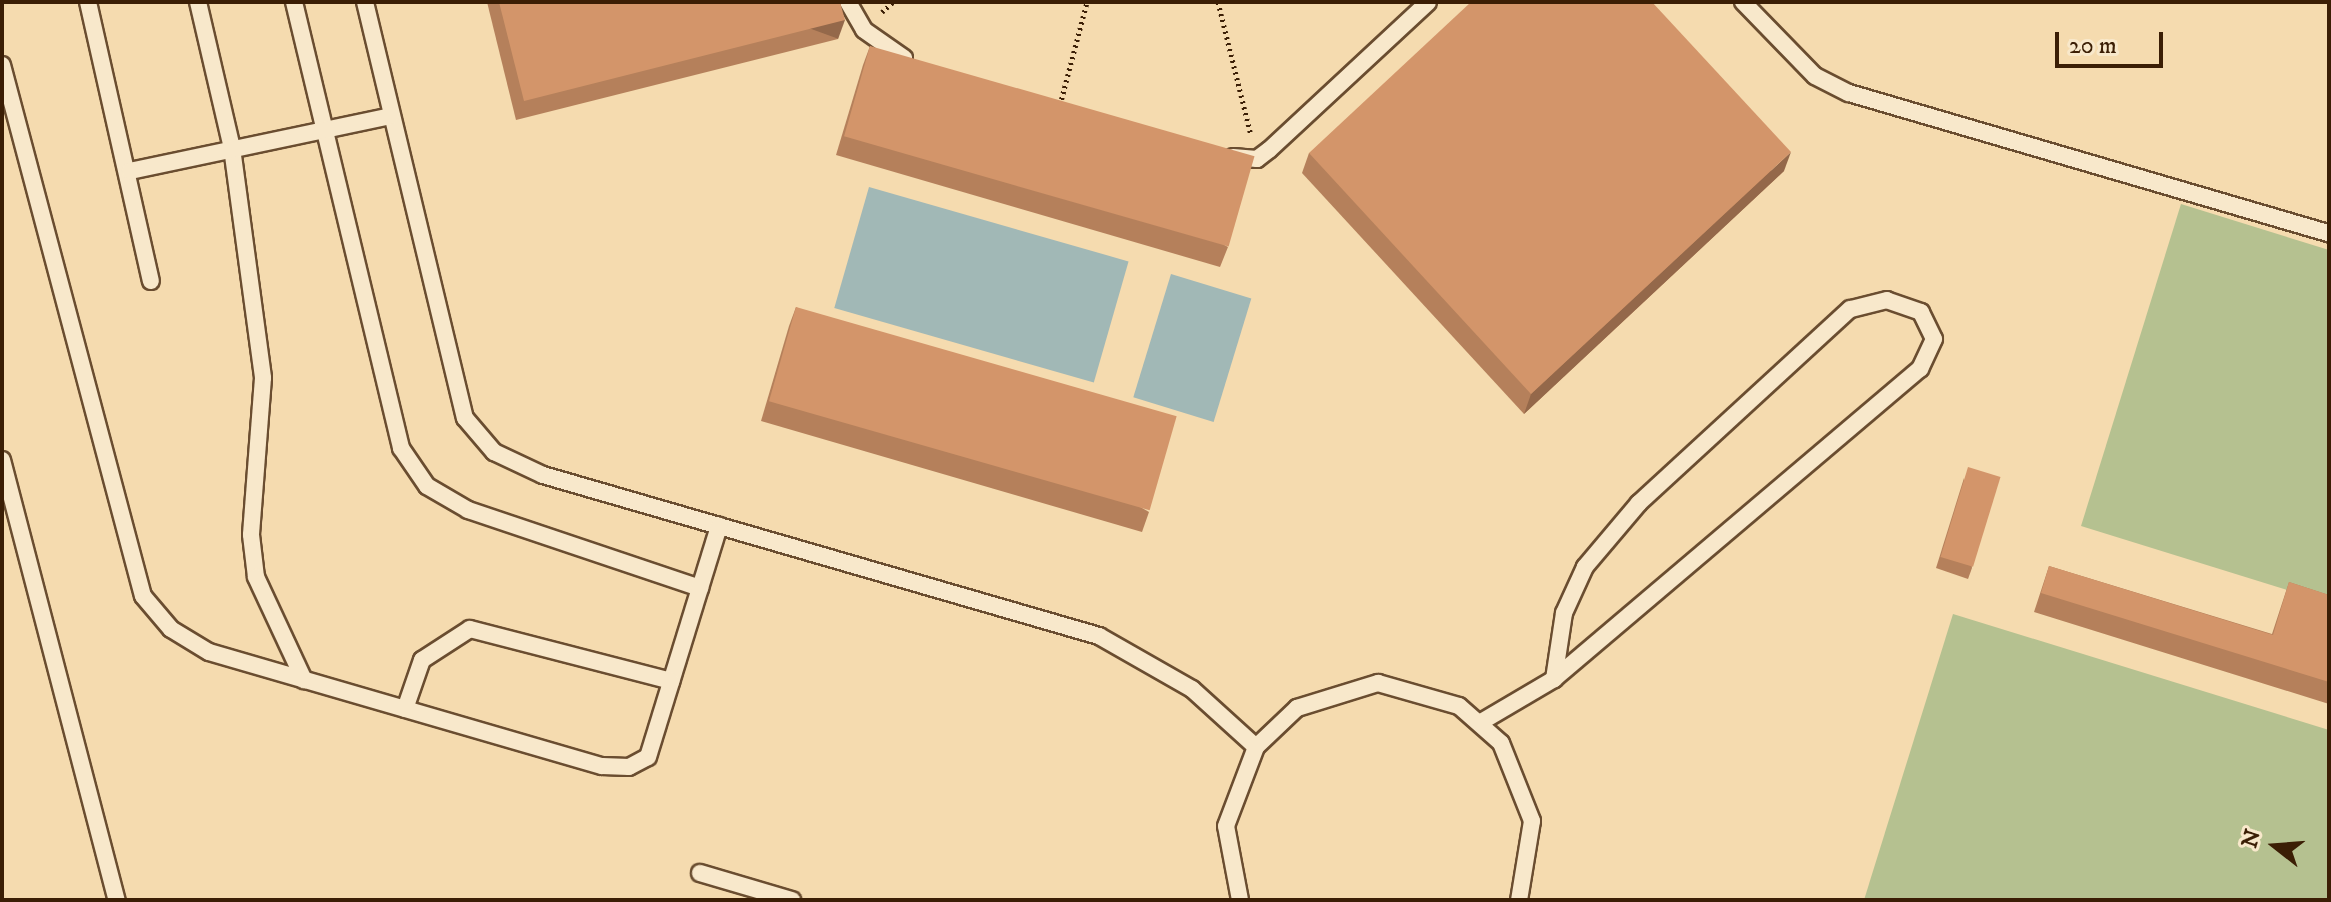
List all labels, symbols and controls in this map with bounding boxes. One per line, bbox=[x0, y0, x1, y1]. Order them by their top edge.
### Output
scale bar bbox=[2059, 16, 2167, 66]
text: 20 m bbox=[2069, 31, 2117, 61]
north arrow bbox=[2235, 806, 2315, 886]
text: N bbox=[2236, 826, 2267, 851]

